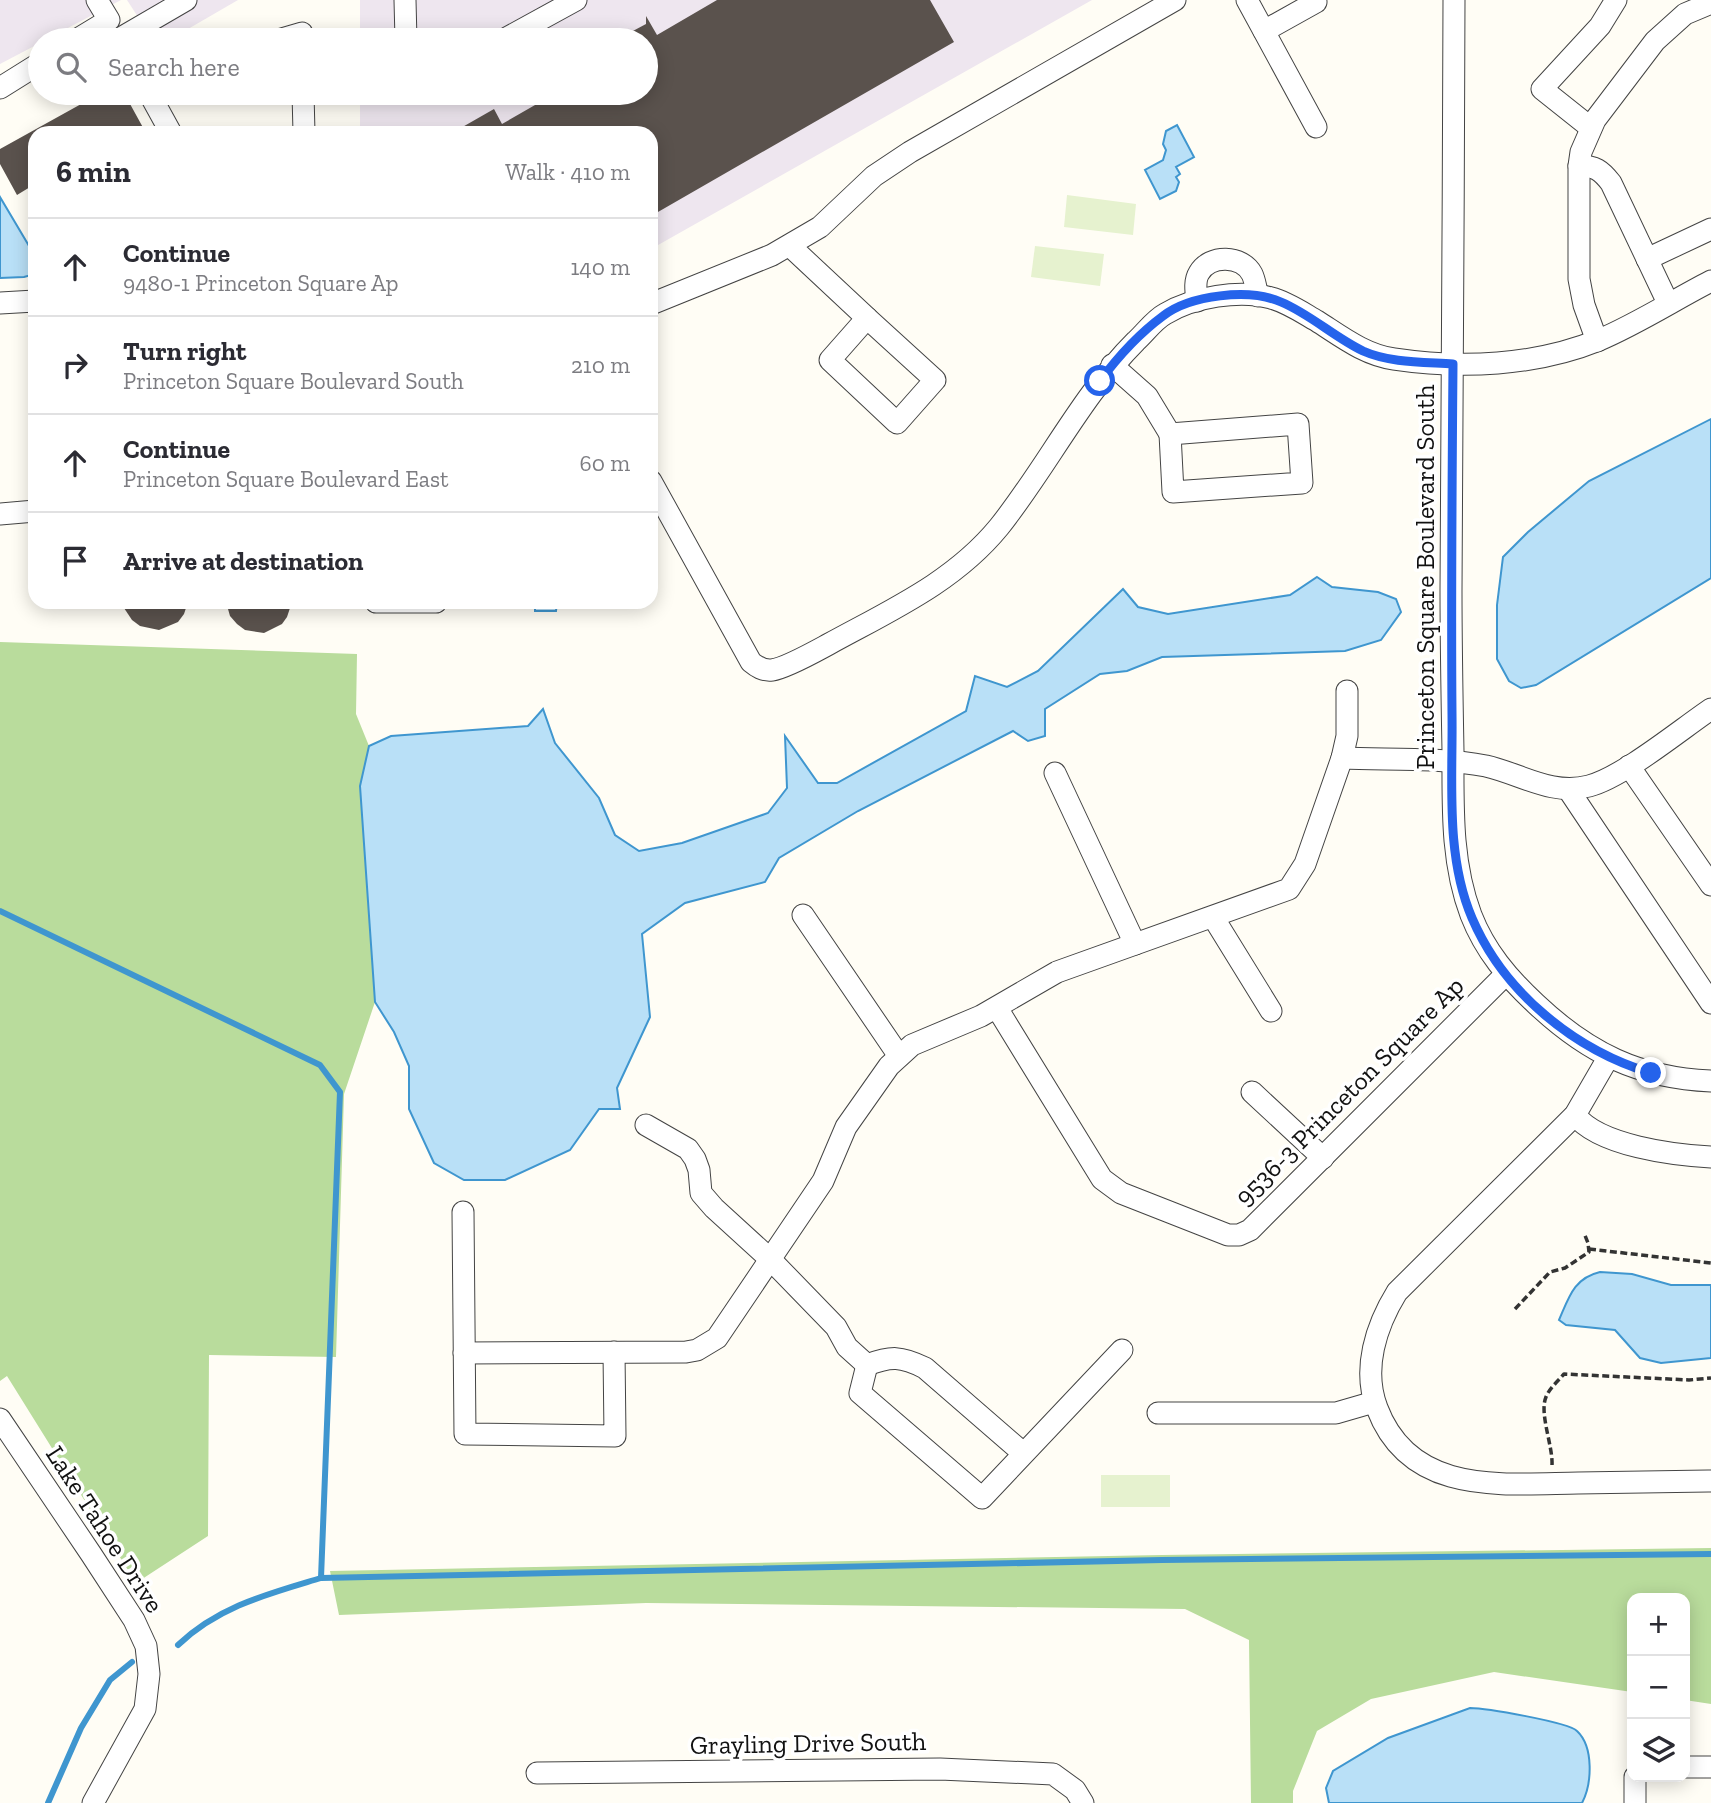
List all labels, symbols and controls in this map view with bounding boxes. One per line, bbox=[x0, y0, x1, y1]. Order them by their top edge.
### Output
search box bbox=[28, 28, 658, 105]
icon: search bbox=[52, 48, 90, 86]
text: Search here bbox=[108, 51, 240, 83]
text: 6 min bbox=[56, 154, 131, 190]
text: Walk · 410 m bbox=[505, 158, 630, 186]
text: Continue bbox=[123, 237, 230, 269]
icon: ahead bbox=[56, 248, 94, 286]
text: 140 m bbox=[570, 253, 630, 281]
text: 9480-1 Princeton Square Ap bbox=[123, 269, 399, 297]
text: Turn right bbox=[123, 335, 246, 367]
icon: right bbox=[56, 346, 94, 384]
text: 210 m bbox=[571, 351, 630, 379]
route start bbox=[1084, 365, 1115, 396]
text: Princeton Square Boulevard South bbox=[123, 367, 464, 395]
street label: Princeton Square Boulevard South bbox=[1409, 384, 1441, 770]
text: Continue bbox=[123, 433, 230, 465]
icon: ahead bbox=[56, 444, 94, 482]
text: 60 m bbox=[579, 449, 630, 477]
text: Princeton Square Boulevard East bbox=[123, 465, 449, 493]
icon: arrive bbox=[56, 542, 94, 580]
text: Arrive at destination bbox=[123, 545, 363, 577]
street label: 9536-3 Princeton Square Ap bbox=[1228, 970, 1470, 1212]
route end bbox=[1635, 1057, 1666, 1088]
street label: Lake Tahoe Drive bbox=[39, 1440, 171, 1618]
map controls bbox=[1627, 1593, 1690, 1782]
button: + bbox=[1627, 1593, 1690, 1656]
button: − bbox=[1627, 1656, 1690, 1719]
button: layers bbox=[1627, 1719, 1690, 1782]
street label: Grayling Drive South bbox=[690, 1725, 927, 1761]

